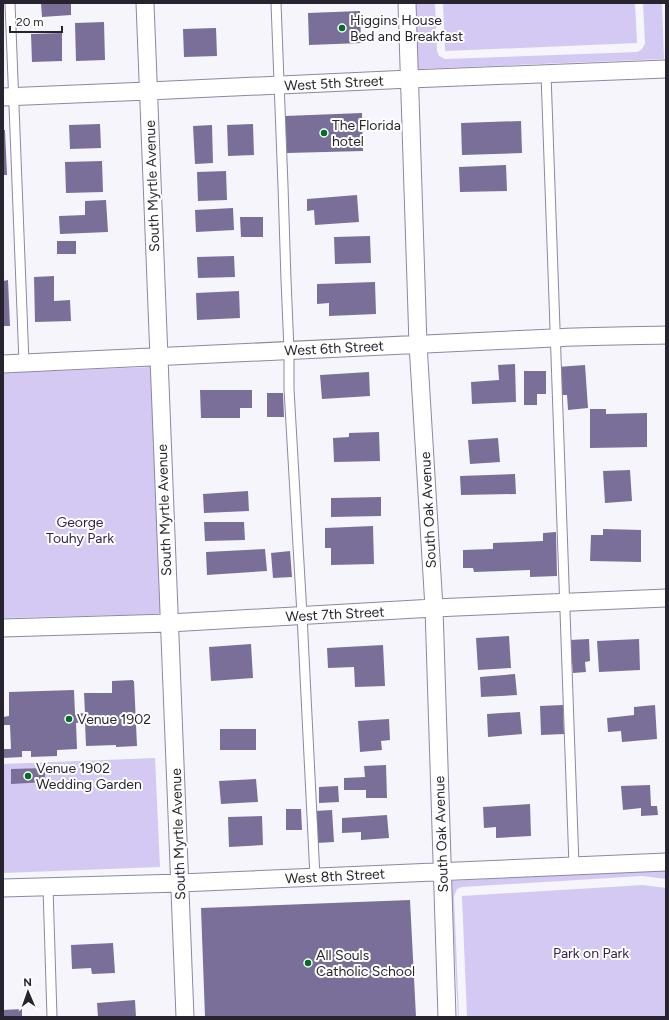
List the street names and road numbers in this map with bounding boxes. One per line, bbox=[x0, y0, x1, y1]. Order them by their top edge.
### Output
street label: West 5th Street bbox=[284, 72, 384, 95]
street label: South Myrtle Avenue bbox=[142, 119, 163, 252]
street label: West 6th Street bbox=[284, 337, 384, 360]
street label: South Myrtle Avenue bbox=[154, 443, 175, 576]
street label: South Oak Avenue bbox=[417, 451, 440, 569]
street label: West 7th Street bbox=[285, 603, 385, 626]
street label: South Myrtle Avenue bbox=[168, 767, 189, 900]
street label: South Oak Avenue bbox=[431, 775, 452, 893]
street label: West 8th Street bbox=[285, 865, 385, 888]

